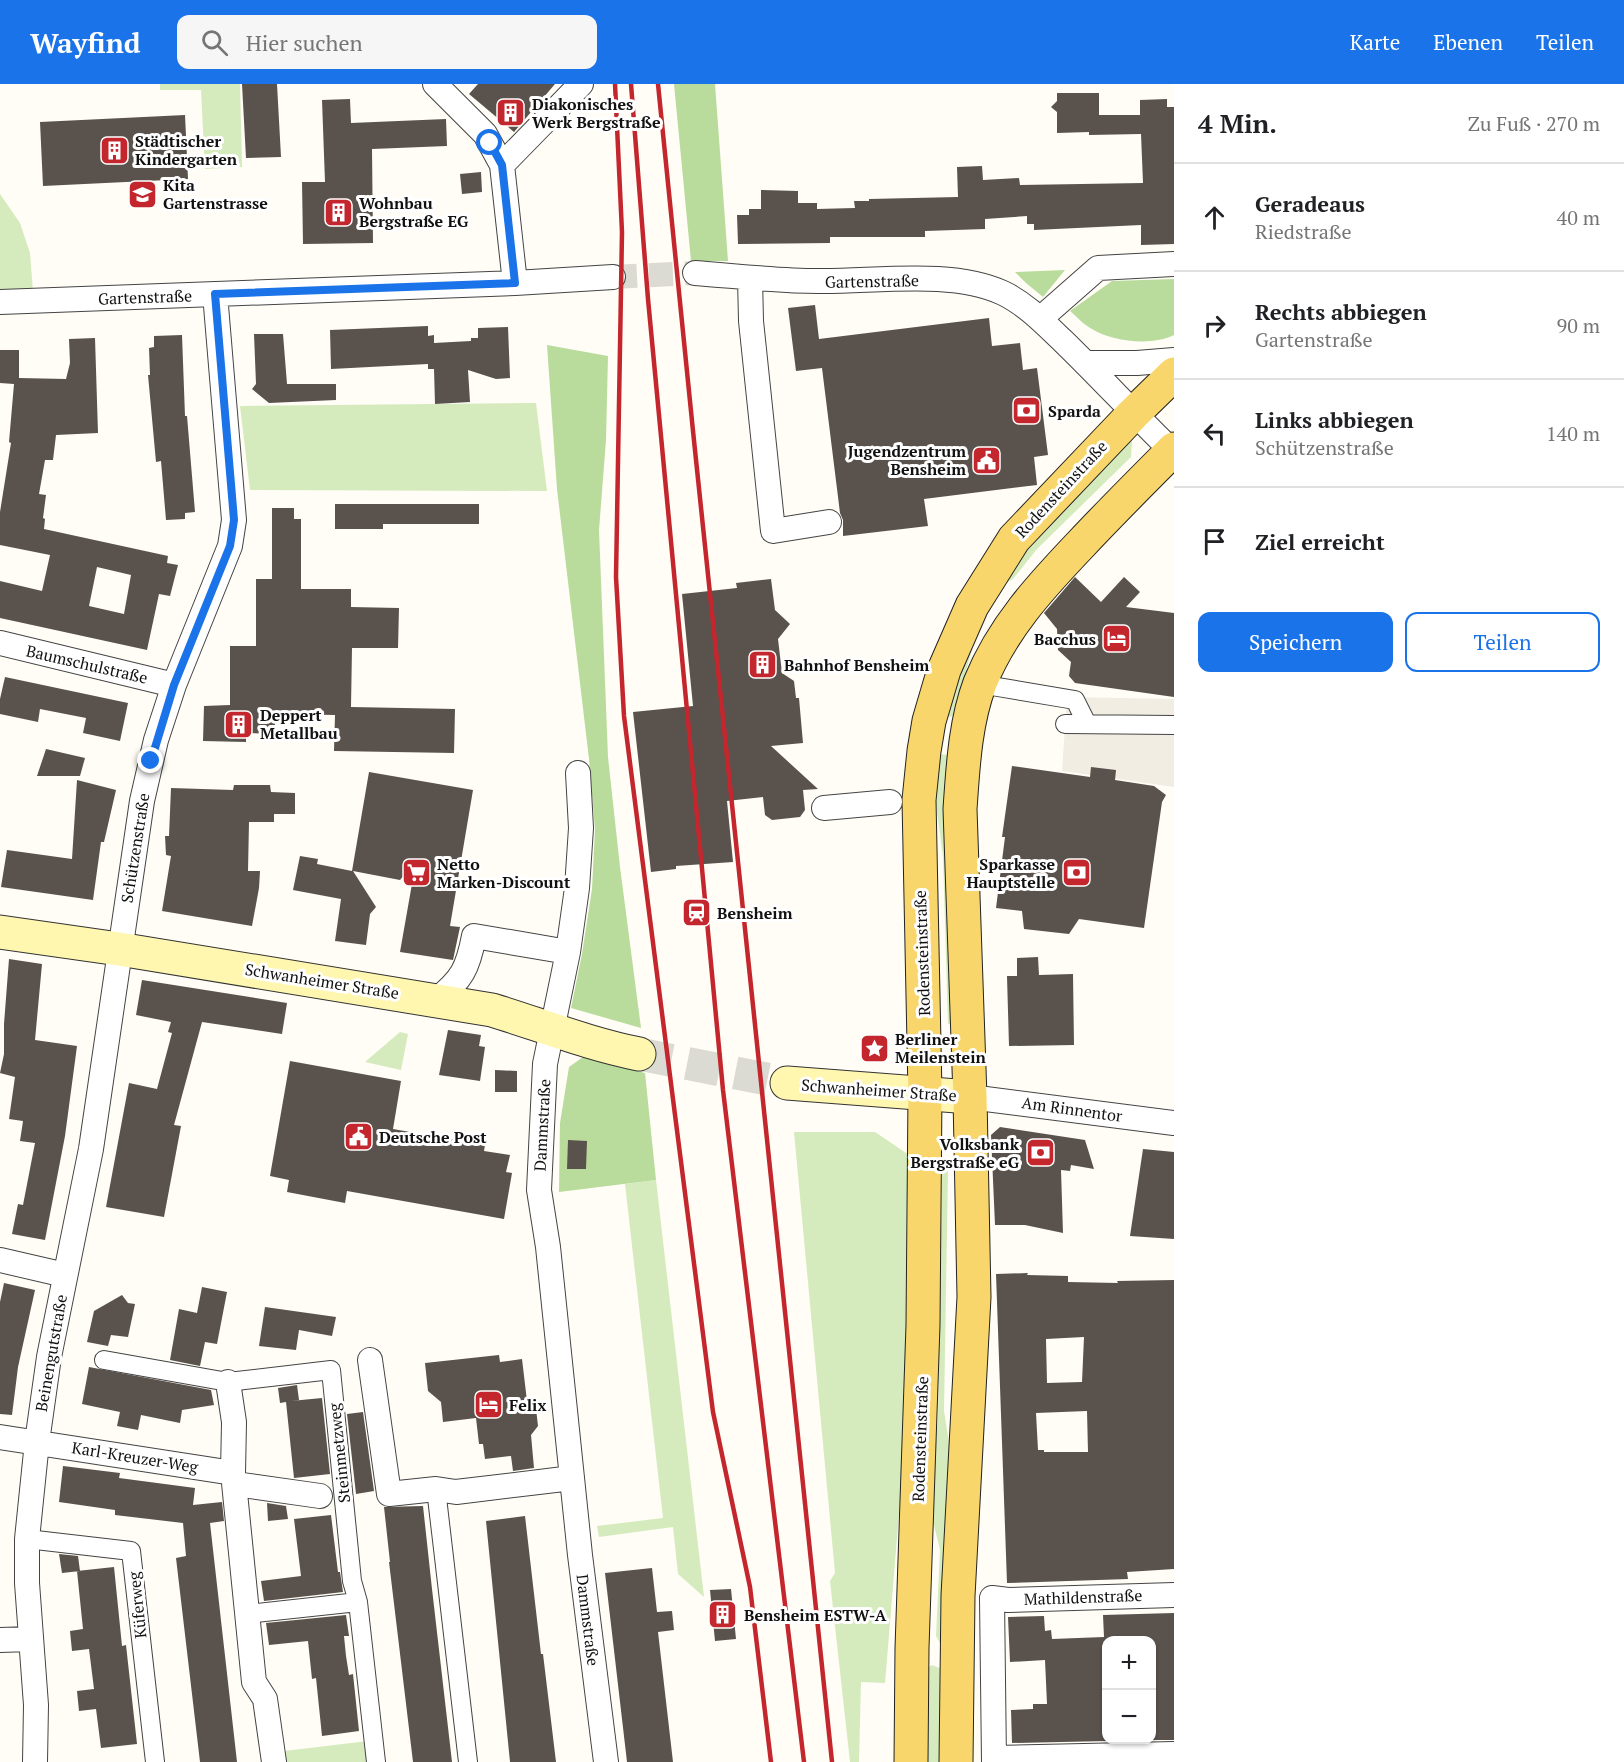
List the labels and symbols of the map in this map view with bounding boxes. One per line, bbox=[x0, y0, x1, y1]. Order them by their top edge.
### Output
place label: Diakonisches Werk Bergstraße bbox=[532, 93, 661, 133]
building icon: Diakonisches Werk Bergstraße bbox=[495, 97, 527, 129]
route start bbox=[476, 129, 502, 155]
place label: Städtischer Kindergarten bbox=[135, 130, 238, 170]
building icon: Städtischer Kindergarten bbox=[98, 134, 130, 166]
place label: Kita Gartenstrasse bbox=[163, 174, 268, 214]
school or university icon: Kita Gartenstrasse bbox=[126, 178, 158, 210]
place label: Wohnbau Bergstraße EG bbox=[359, 192, 469, 232]
building icon: Wohnbau Bergstraße EG bbox=[322, 196, 354, 228]
street label: Gartenstraße bbox=[825, 269, 919, 293]
street label: Gartenstraße bbox=[98, 284, 192, 310]
bank icon: Sparda bbox=[1011, 395, 1043, 427]
place label: Sparda bbox=[1048, 400, 1101, 422]
street label: Rodensteinstraße bbox=[1010, 436, 1112, 542]
place label: Jugendzentrum Bensheim bbox=[848, 440, 966, 480]
public building icon: Jugendzentrum Bensheim bbox=[971, 444, 1003, 476]
hotel icon: Bacchus bbox=[1101, 623, 1133, 655]
place label: Bacchus bbox=[1034, 628, 1096, 650]
street label: Baumschulstraße bbox=[24, 639, 150, 689]
building icon: Bahnhof Bensheim bbox=[747, 649, 779, 681]
place label: Bahnhof Bensheim bbox=[784, 654, 930, 676]
place label: Deppert Metallbau bbox=[260, 704, 338, 744]
building icon: Deppert Metallbau bbox=[223, 708, 255, 740]
route end bbox=[137, 747, 163, 773]
street label: Schützenstraße bbox=[115, 791, 155, 905]
place label: Netto Marken-Discount bbox=[437, 853, 571, 893]
place label: Sparkasse Hauptstelle bbox=[966, 853, 1055, 893]
supermarket icon: Netto Marken-Discount bbox=[400, 857, 432, 889]
bank icon: Sparkasse Hauptstelle bbox=[1060, 857, 1092, 889]
street label: Rodensteinstraße bbox=[909, 890, 935, 1016]
station icon: Bensheim bbox=[680, 897, 712, 929]
place label: Bensheim bbox=[717, 902, 793, 924]
street label: Schwanheimer Straße bbox=[243, 958, 401, 1004]
place label: Berliner Meilenstein bbox=[895, 1028, 987, 1068]
place icon: Berliner Meilenstein bbox=[858, 1032, 890, 1064]
street label: Schwanheimer Straße bbox=[801, 1074, 957, 1106]
street label: Dammstraße bbox=[529, 1078, 555, 1172]
street label: Am Rinnentor bbox=[1020, 1091, 1124, 1127]
public building icon: Deutsche Post bbox=[342, 1121, 374, 1153]
place label: Deutsche Post bbox=[379, 1126, 487, 1148]
place label: Volksbank Bergstraße eG bbox=[911, 1133, 1020, 1173]
bank icon: Volksbank Bergstraße eG bbox=[1024, 1137, 1056, 1169]
street label: Beinengutstraße bbox=[30, 1293, 72, 1413]
street label: Rodensteinstraße bbox=[907, 1376, 933, 1502]
hotel icon: Felix bbox=[472, 1389, 504, 1421]
place label: Felix bbox=[509, 1394, 546, 1416]
street label: Steinmetzweg bbox=[323, 1401, 355, 1504]
street label: Karl-Kreuzer-Weg bbox=[70, 1436, 200, 1478]
street label: Küferweg bbox=[122, 1570, 151, 1639]
street label: Dammstraße bbox=[571, 1573, 605, 1667]
street label: Mathildenstraße bbox=[1023, 1584, 1143, 1610]
building icon: Bensheim ESTW-A bbox=[707, 1599, 739, 1631]
place label: Bensheim ESTW-A bbox=[744, 1604, 887, 1626]

